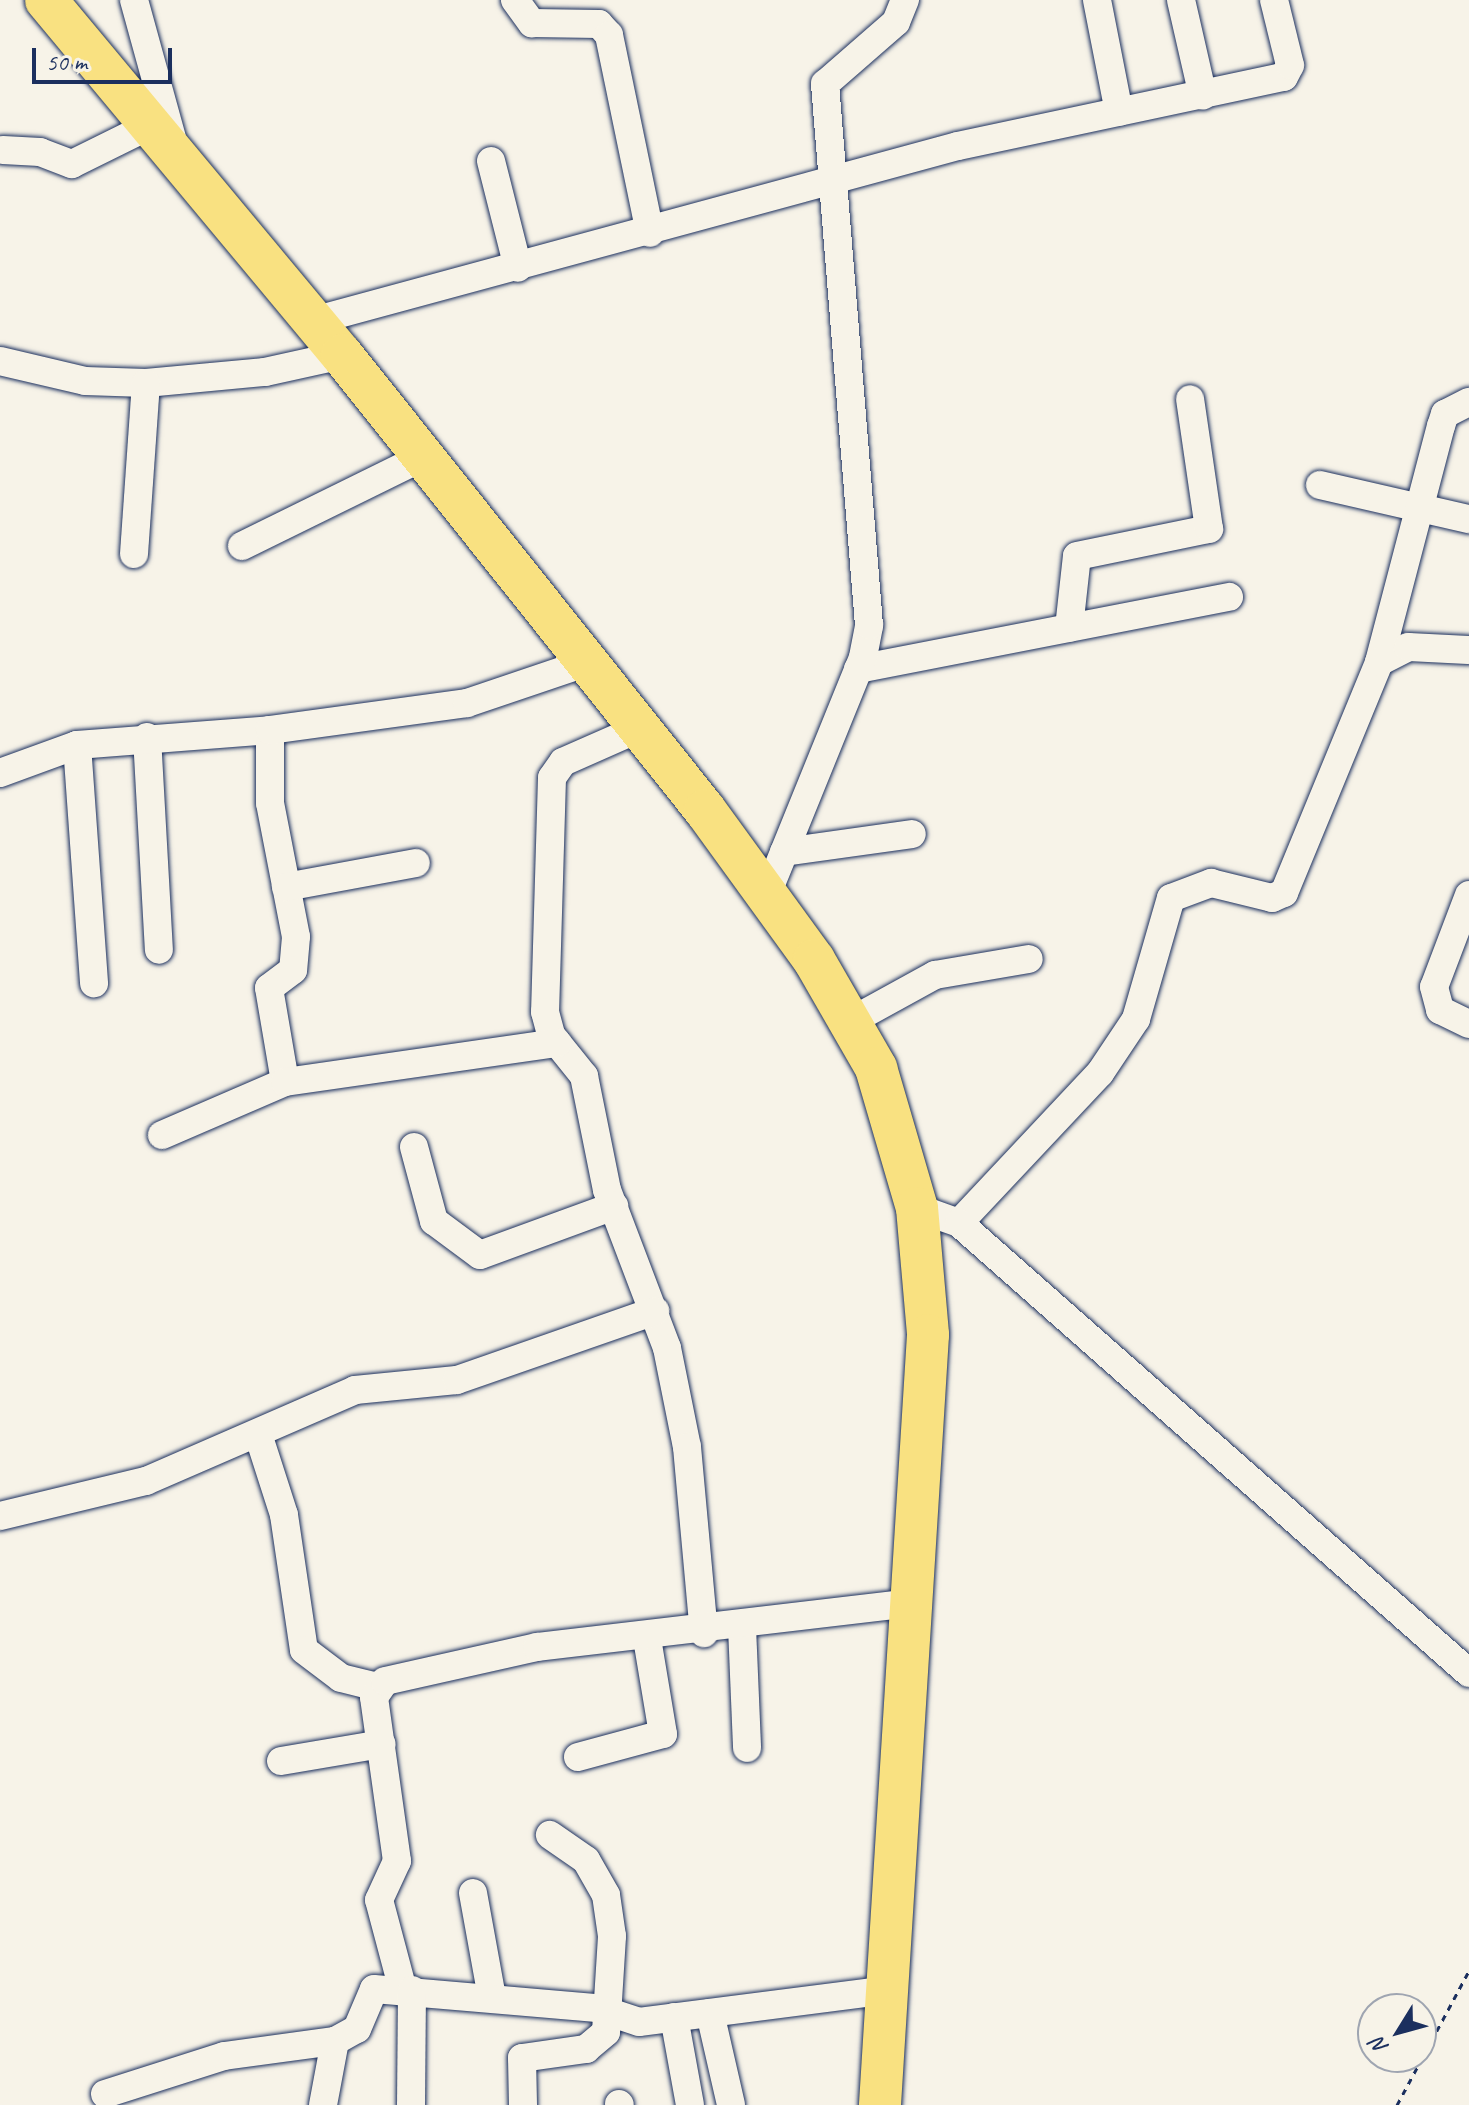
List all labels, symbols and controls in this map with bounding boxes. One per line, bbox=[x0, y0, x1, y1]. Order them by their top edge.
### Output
scale bar bbox=[36, 32, 176, 82]
text: 50 m bbox=[46, 47, 87, 77]
north arrow bbox=[1357, 1993, 1437, 2073]
text: N bbox=[1364, 2032, 1395, 2060]

